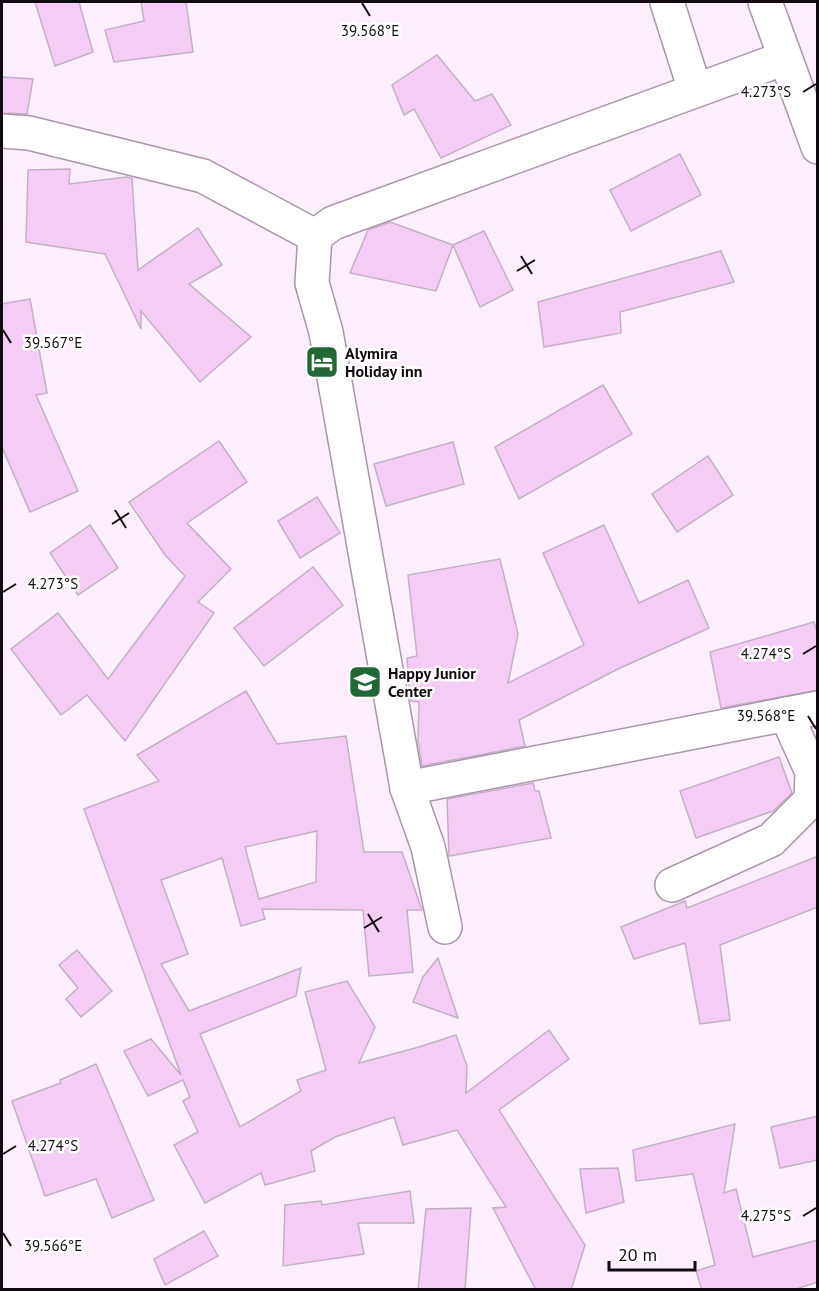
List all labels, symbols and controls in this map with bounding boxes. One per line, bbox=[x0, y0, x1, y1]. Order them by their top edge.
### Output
text: 39.568°E bbox=[341, 21, 399, 40]
text: 4.273°S bbox=[741, 82, 791, 101]
text: 39.567°E bbox=[24, 333, 82, 352]
place label: Alymira Holiday inn bbox=[345, 343, 422, 381]
hotel icon: Alymira Holiday inn bbox=[304, 344, 340, 380]
text: 4.273°S bbox=[28, 574, 78, 593]
text: 4.274°S bbox=[741, 644, 791, 663]
place label: Happy Junior Center bbox=[388, 663, 476, 701]
school or university icon: Happy Junior Center bbox=[347, 664, 383, 700]
text: 39.568°E bbox=[737, 706, 795, 725]
text: 4.274°S bbox=[28, 1136, 78, 1155]
text: 4.275°S bbox=[741, 1206, 791, 1225]
scale bar bbox=[609, 1234, 694, 1272]
text: 39.566°E bbox=[24, 1236, 82, 1255]
text: 20 m bbox=[618, 1243, 657, 1266]

